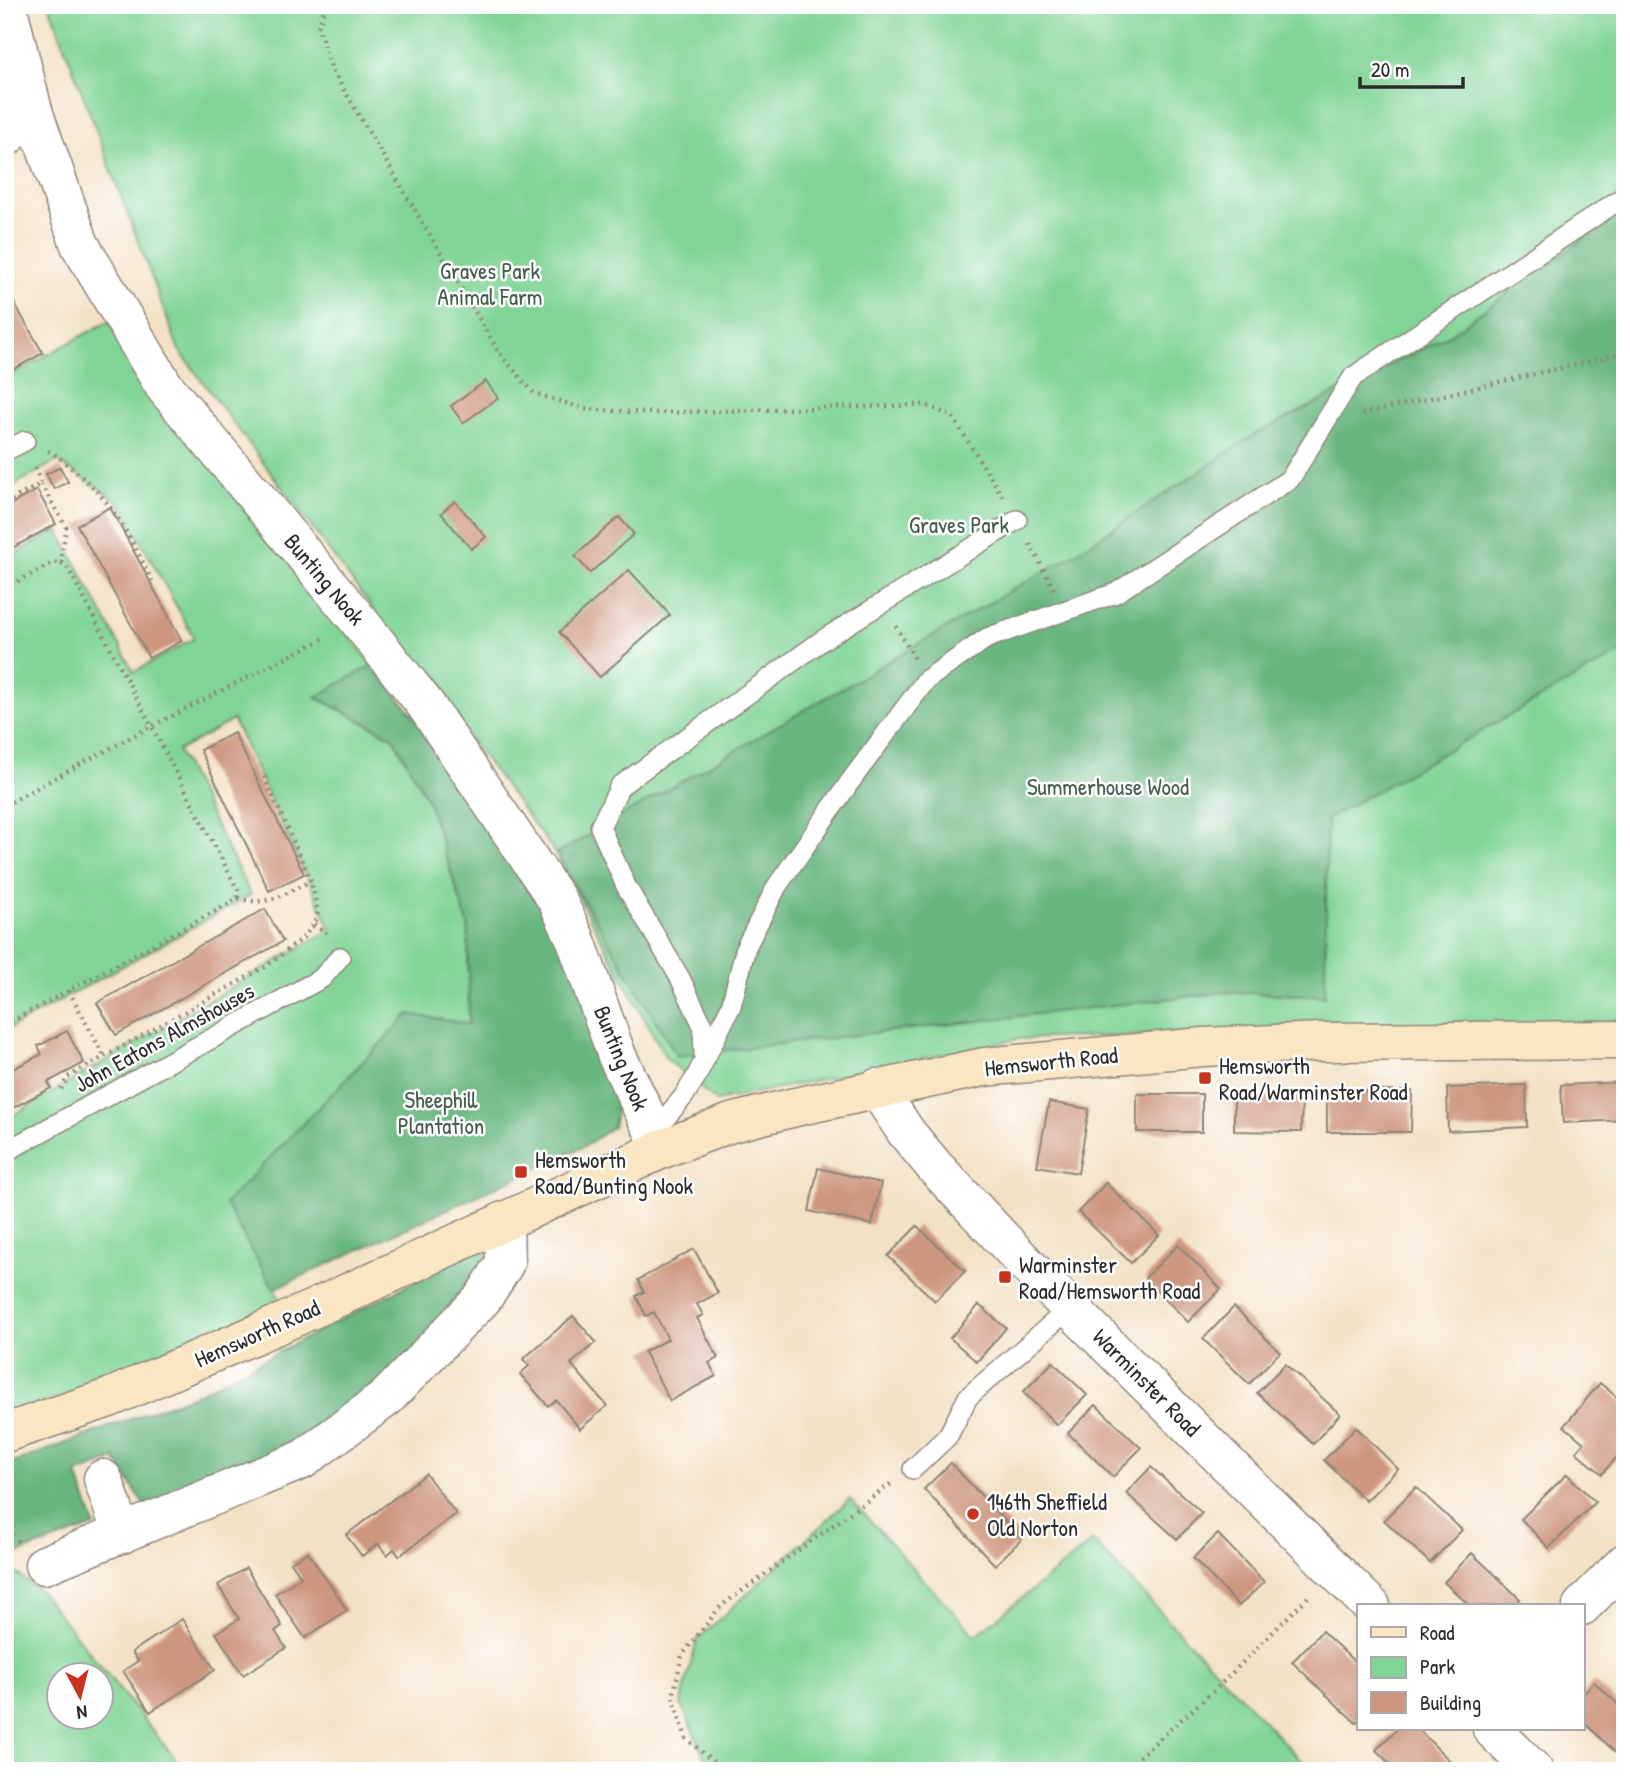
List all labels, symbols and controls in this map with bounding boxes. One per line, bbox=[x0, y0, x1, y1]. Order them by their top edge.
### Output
scale bar bbox=[1360, 46, 1464, 90]
text: 20 m bbox=[1371, 55, 1409, 84]
park label: Graves Park Animal Farm bbox=[438, 255, 542, 312]
park label: Graves Park bbox=[909, 509, 1009, 540]
street label: Bunting Nook bbox=[278, 527, 373, 632]
park label: Summerhouse Wood bbox=[1027, 771, 1189, 802]
street label: John Eatons Almshouses bbox=[69, 975, 259, 1099]
street label: Bunting Nook bbox=[587, 1001, 657, 1115]
street label: Hemsworth Road bbox=[983, 1039, 1119, 1083]
place label: Hemsworth Road/Warminster Road bbox=[1219, 1050, 1407, 1107]
marker: Hemsworth Road/Warminster Road bbox=[1197, 1070, 1213, 1086]
park label: Sheephill Plantation bbox=[398, 1084, 484, 1141]
place label: Hemsworth Road/Bunting Nook bbox=[535, 1144, 693, 1201]
marker: Hemsworth Road/Bunting Nook bbox=[513, 1164, 529, 1180]
place label: Warminster Road/Hemsworth Road bbox=[1019, 1249, 1200, 1306]
marker: Warminster Road/Hemsworth Road bbox=[997, 1269, 1013, 1285]
street label: Hemsworth Road bbox=[190, 1292, 324, 1374]
street label: Warminster Road bbox=[1086, 1321, 1208, 1443]
place label: 146th Sheffield Old Norton bbox=[987, 1486, 1107, 1543]
marker: 146th Sheffield Old Norton bbox=[965, 1506, 981, 1522]
legend bbox=[1357, 1604, 1584, 1730]
text: Road bbox=[1420, 1618, 1454, 1647]
text: Park bbox=[1420, 1652, 1455, 1681]
north arrow bbox=[46, 1660, 116, 1730]
text: Building bbox=[1420, 1688, 1481, 1717]
text: N bbox=[75, 1699, 89, 1726]

